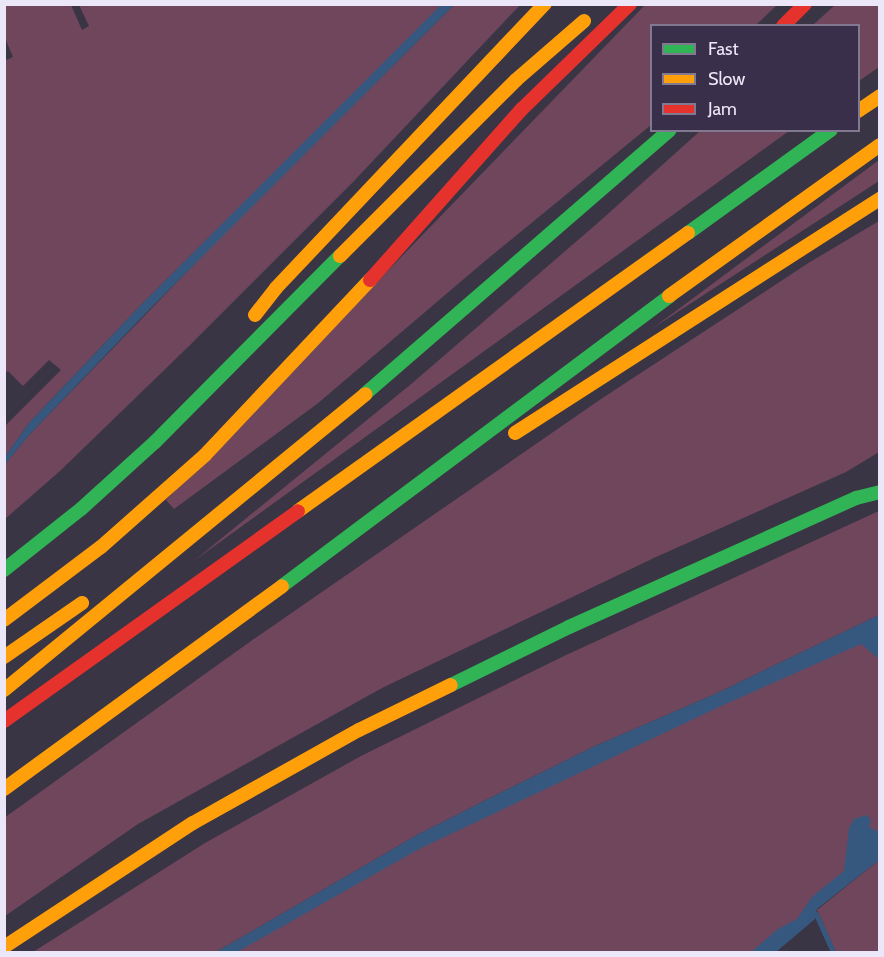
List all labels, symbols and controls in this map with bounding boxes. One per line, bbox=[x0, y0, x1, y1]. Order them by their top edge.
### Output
legend bbox=[650, 24, 860, 132]
text: Fast bbox=[708, 38, 739, 60]
text: Slow bbox=[708, 68, 745, 90]
text: Jam bbox=[708, 98, 737, 120]

